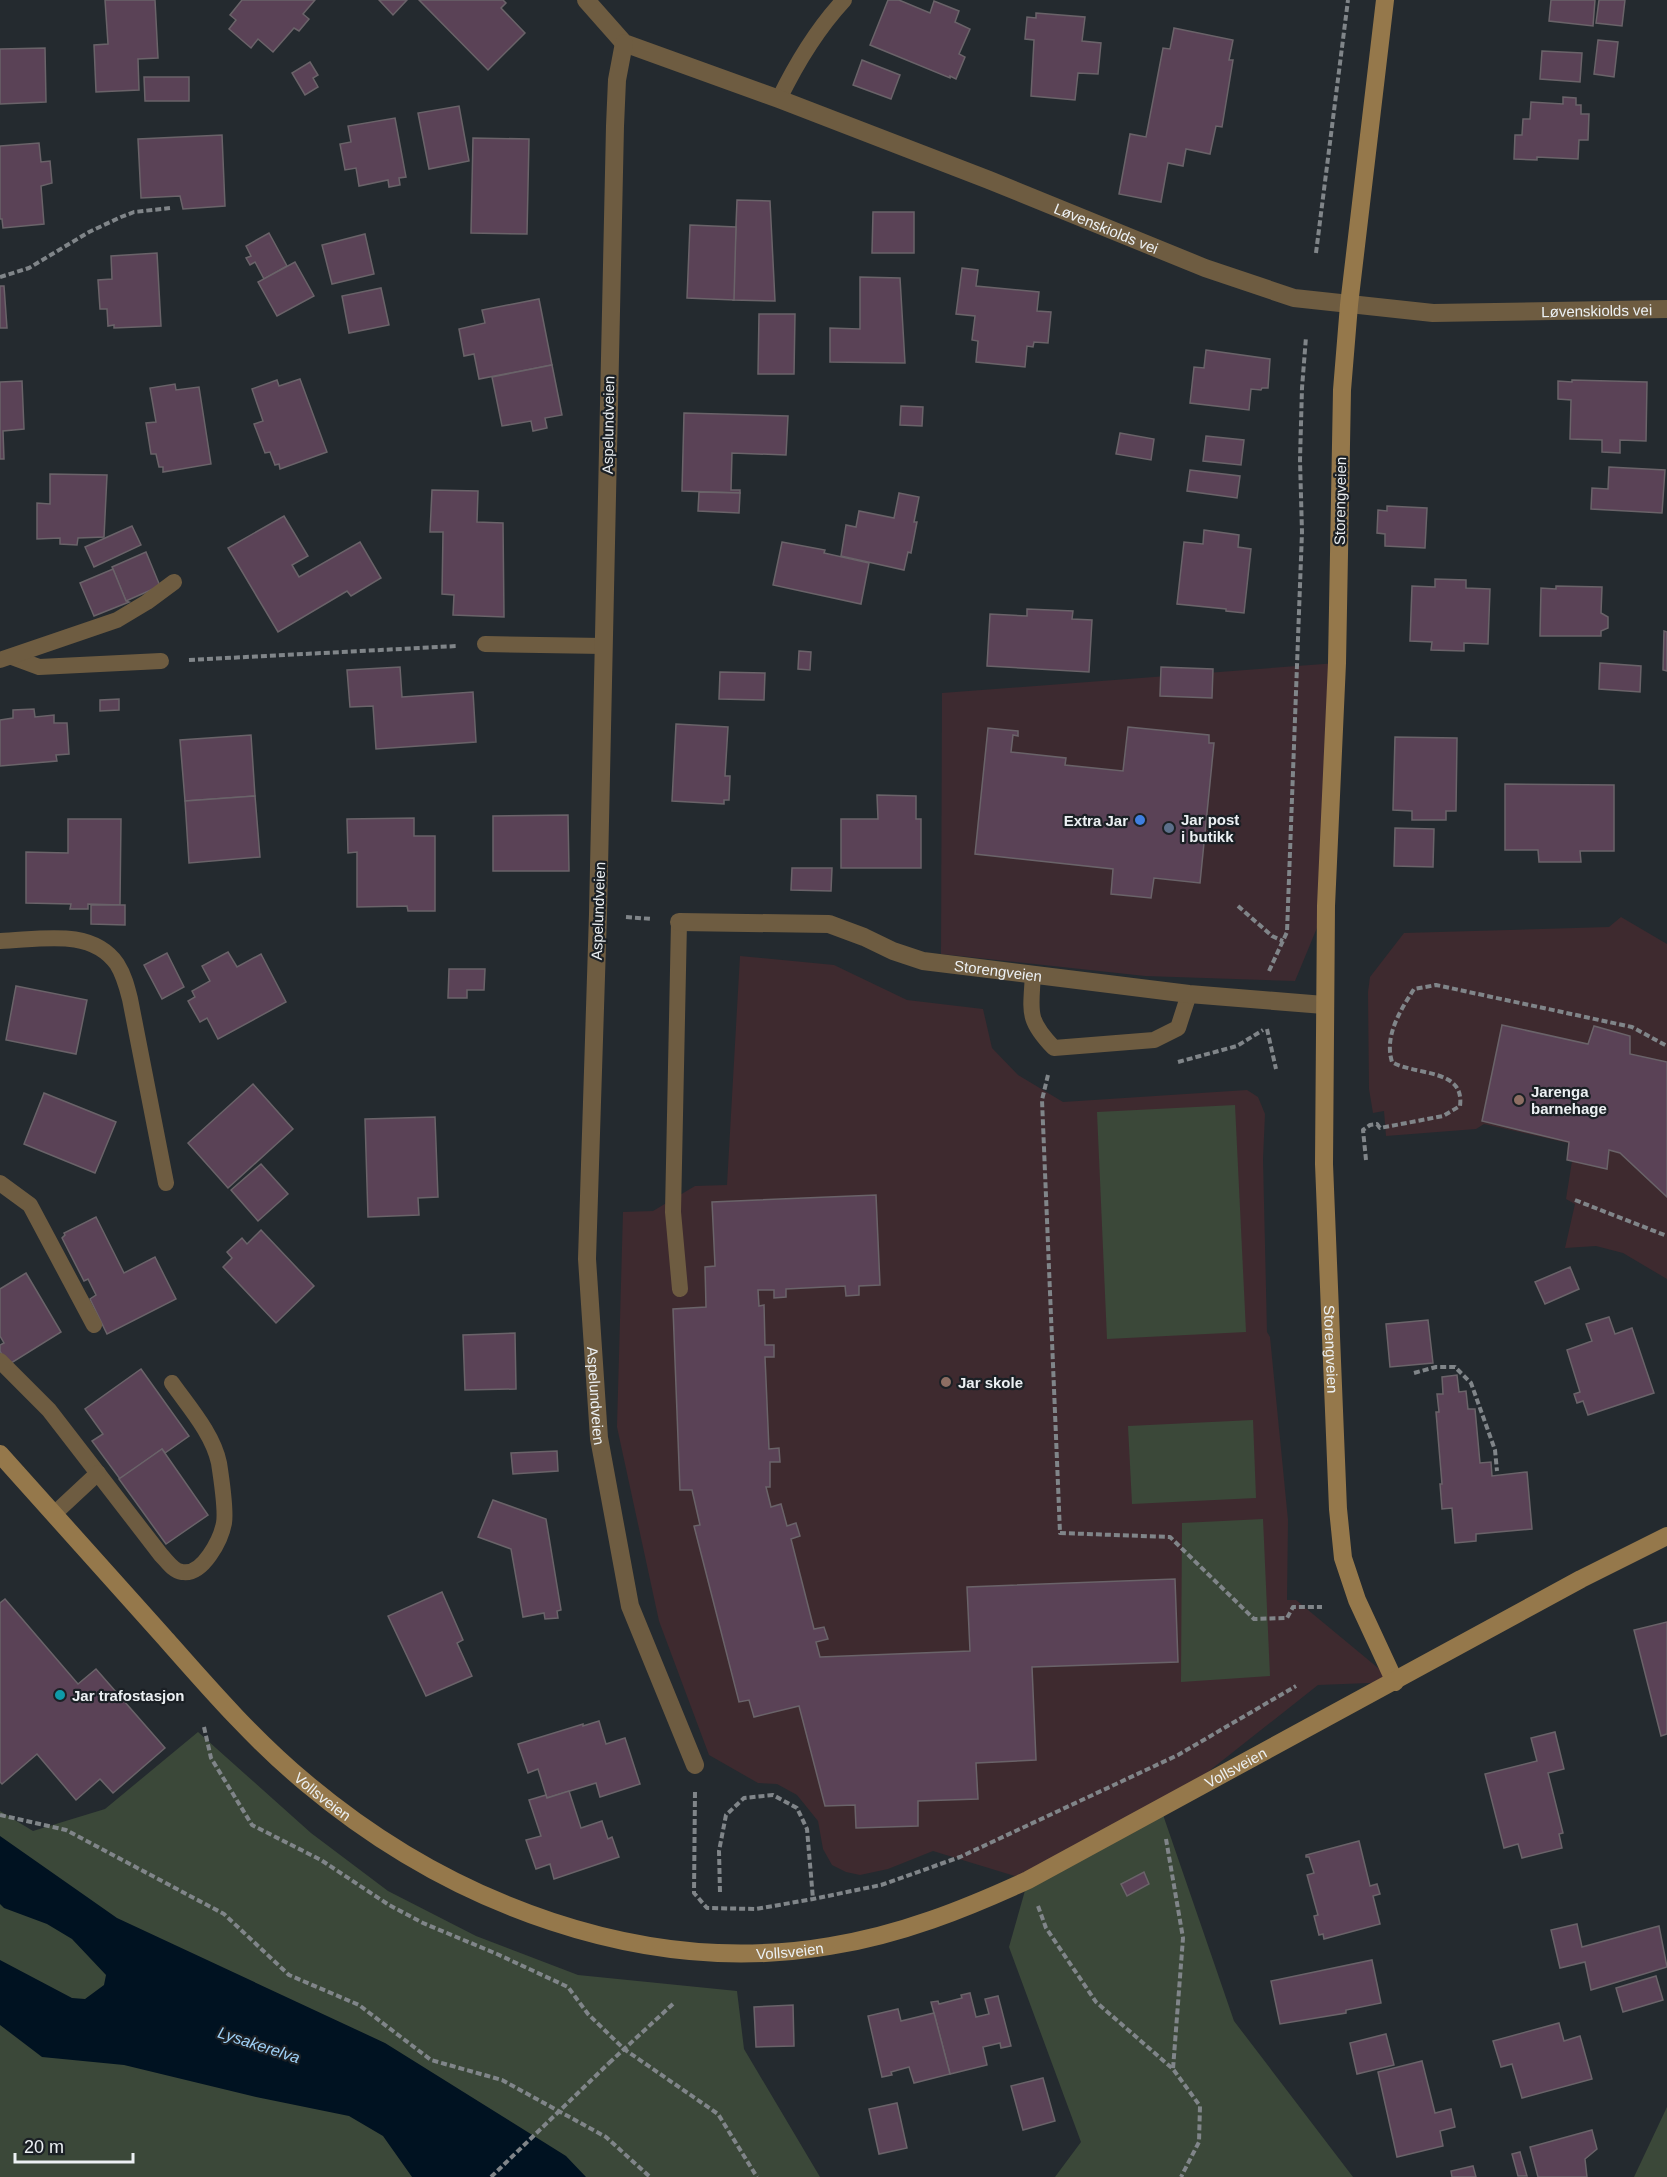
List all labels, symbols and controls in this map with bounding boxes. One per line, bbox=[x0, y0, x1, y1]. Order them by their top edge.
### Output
street label: Løvenskiolds vei bbox=[1052, 199, 1161, 257]
street label: Løvenskiolds vei bbox=[1541, 301, 1652, 320]
street label: Aspelundveien bbox=[599, 376, 617, 474]
street label: Storengveien bbox=[1331, 457, 1349, 545]
place label: Jar post i butikk bbox=[1181, 811, 1239, 845]
place label: Extra Jar bbox=[1064, 812, 1128, 829]
marker: Extra Jar bbox=[1133, 813, 1147, 827]
marker: Jar post i butikk bbox=[1162, 821, 1176, 835]
street label: Aspelundveien bbox=[588, 862, 608, 960]
street label: Storengveien bbox=[953, 956, 1043, 984]
place label: Jarenga barnehage bbox=[1531, 1083, 1607, 1117]
marker: Jarenga barnehage bbox=[1512, 1093, 1526, 1107]
street label: Storengveien bbox=[1321, 1305, 1342, 1394]
street label: Aspelundveien bbox=[584, 1346, 609, 1446]
place label: Jar skole bbox=[958, 1374, 1023, 1391]
marker: Jar skole bbox=[939, 1375, 953, 1389]
place label: Jar trafostasjon bbox=[72, 1687, 185, 1704]
marker: Jar trafostasjon bbox=[53, 1688, 67, 1702]
street label: Vollsveien bbox=[1202, 1743, 1269, 1791]
street label: Vollsveien bbox=[291, 1769, 354, 1824]
street label: Vollsveien bbox=[756, 1939, 825, 1962]
water label: Lysakerelva bbox=[216, 2024, 302, 2066]
scale bar bbox=[15, 2126, 134, 2164]
text: 20 m bbox=[24, 2137, 64, 2157]

